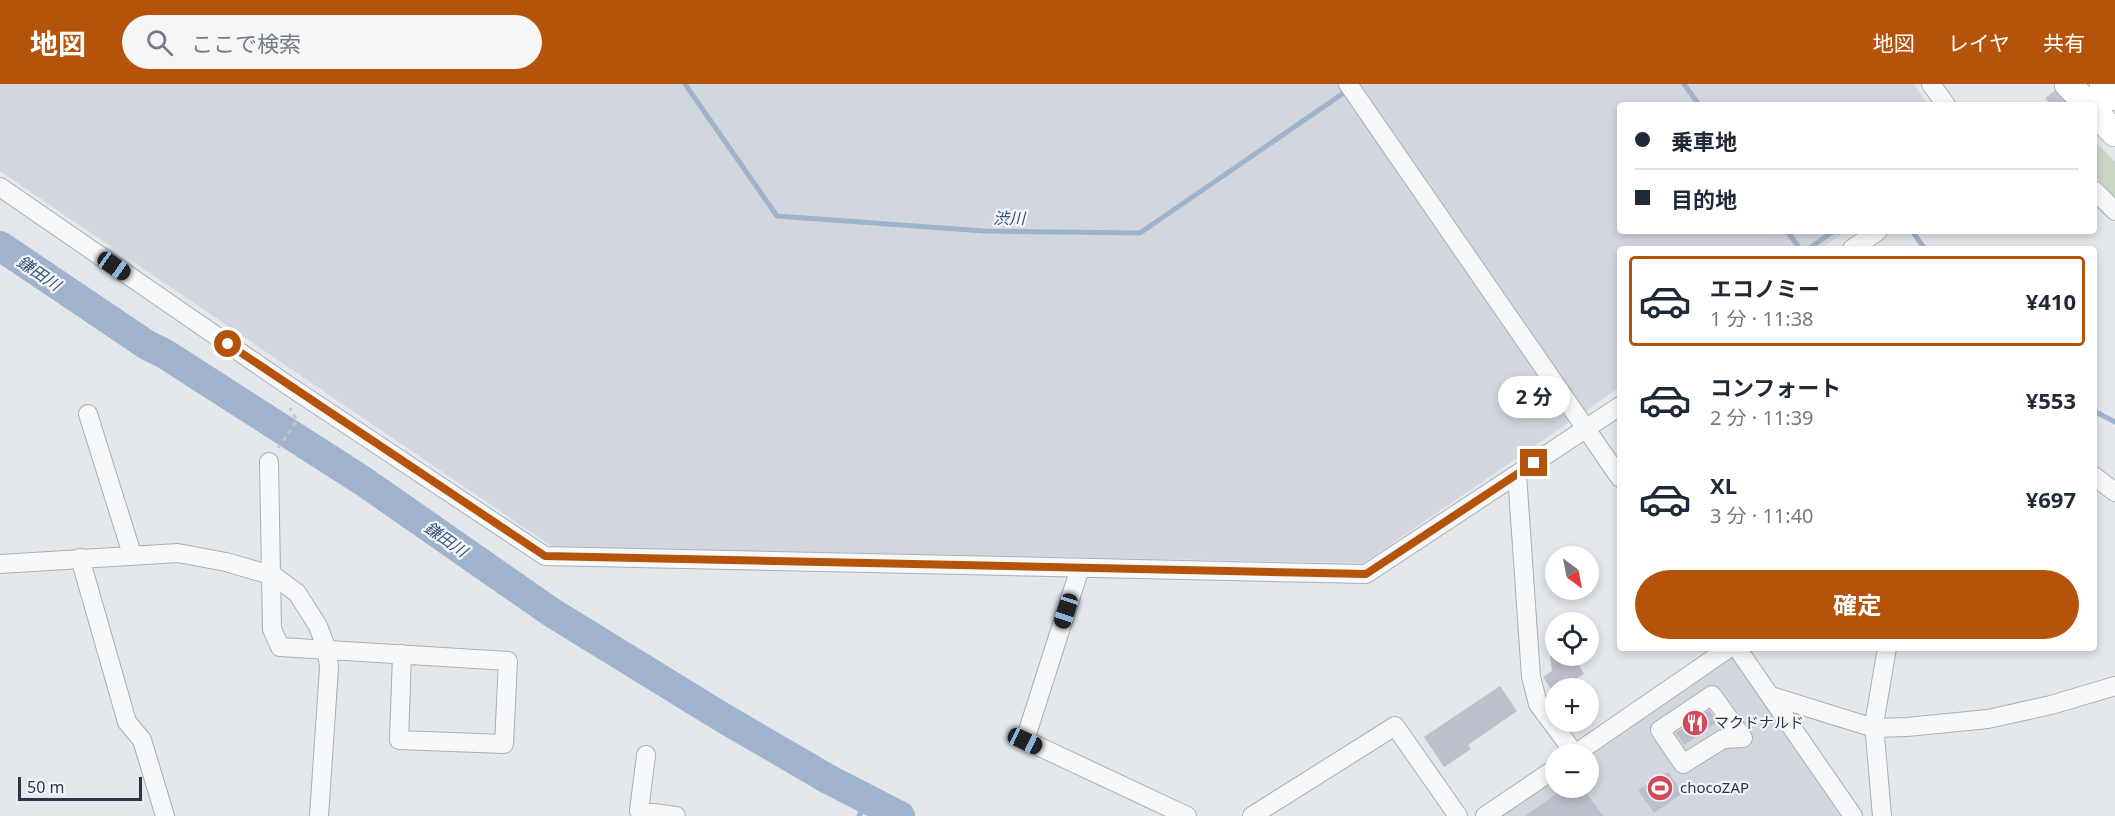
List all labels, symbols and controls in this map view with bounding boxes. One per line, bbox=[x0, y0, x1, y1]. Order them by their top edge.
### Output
search box bbox=[122, 15, 542, 69]
text: 地図 bbox=[30, 24, 86, 62]
icon: search bbox=[143, 26, 176, 59]
text: ここで検索 bbox=[191, 28, 301, 58]
text: 地図 bbox=[1873, 29, 1915, 57]
text: レイヤ bbox=[1948, 29, 2010, 57]
text: 共有 bbox=[2043, 29, 2085, 57]
text: 乗車地 bbox=[1671, 126, 1737, 156]
text: 目的地 bbox=[1671, 184, 1737, 214]
water label: 渋川 bbox=[993, 207, 1027, 229]
car bbox=[94, 248, 134, 284]
water label: 鎌田川 bbox=[13, 250, 67, 297]
text: エコノミー bbox=[1710, 273, 1820, 303]
icon: car bbox=[1638, 274, 1692, 328]
text: ¥410 bbox=[2026, 286, 2076, 316]
text: 1 分 · 11:38 bbox=[1710, 305, 1814, 332]
route start bbox=[214, 330, 241, 357]
text: コンフォート bbox=[1710, 372, 1841, 402]
icon: car bbox=[1638, 373, 1692, 427]
callout: 2 分 bbox=[1498, 376, 1570, 418]
text: 2 分 bbox=[1516, 383, 1552, 410]
text: ¥553 bbox=[2026, 385, 2076, 415]
text: 2 分 · 11:39 bbox=[1710, 404, 1814, 431]
route end bbox=[1520, 449, 1547, 476]
text: XL bbox=[1710, 470, 1737, 500]
icon: car bbox=[1638, 472, 1692, 526]
text: ¥697 bbox=[2026, 484, 2076, 514]
text: 3 分 · 11:40 bbox=[1710, 502, 1814, 529]
water label: 鎌田川 bbox=[420, 516, 474, 563]
north arrow bbox=[1545, 546, 1599, 600]
map controls bbox=[1545, 546, 1599, 798]
button: 確定 bbox=[1635, 570, 2079, 639]
car bbox=[1052, 591, 1080, 631]
button: locate bbox=[1545, 612, 1599, 666]
button: + bbox=[1545, 678, 1599, 732]
restaurant icon: マクドナルド bbox=[1680, 708, 1710, 738]
place label: マクドナルド bbox=[1714, 712, 1804, 732]
car bbox=[1005, 725, 1045, 757]
button: − bbox=[1545, 744, 1599, 798]
sports icon: chocoZAP bbox=[1645, 773, 1675, 803]
scale bar bbox=[18, 774, 142, 802]
text: 50 m bbox=[27, 776, 64, 798]
place label: chocoZAP bbox=[1680, 777, 1749, 797]

